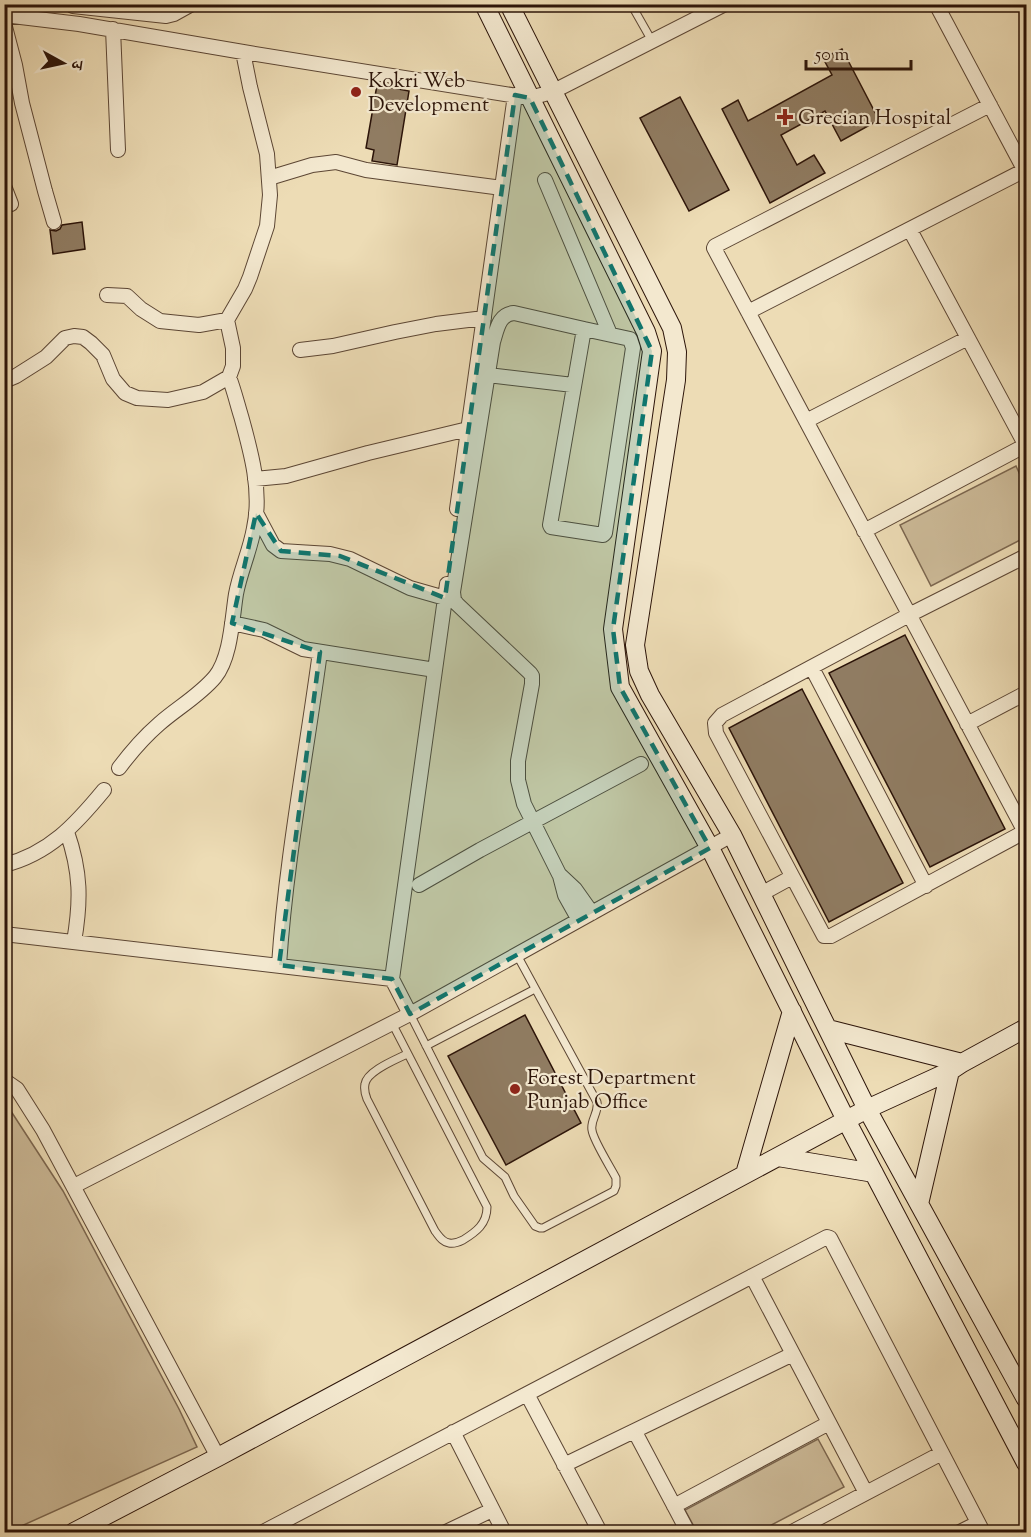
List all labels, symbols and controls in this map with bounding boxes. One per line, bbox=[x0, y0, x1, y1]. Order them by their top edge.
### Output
north arrow bbox=[33, 33, 93, 93]
scale bar bbox=[806, 33, 911, 71]
text: 50 m bbox=[814, 43, 850, 69]
text: उ bbox=[63, 58, 87, 72]
place label: Kokri Web Development bbox=[368, 67, 489, 121]
marker: Kokri Web Development bbox=[349, 85, 363, 99]
place label: Grecian Hospital bbox=[798, 104, 952, 134]
marker: Grecian Hospital bbox=[776, 108, 794, 126]
place label: Forest Department Punjab Office bbox=[527, 1064, 696, 1118]
marker: Forest Department Punjab Office bbox=[508, 1082, 522, 1096]

